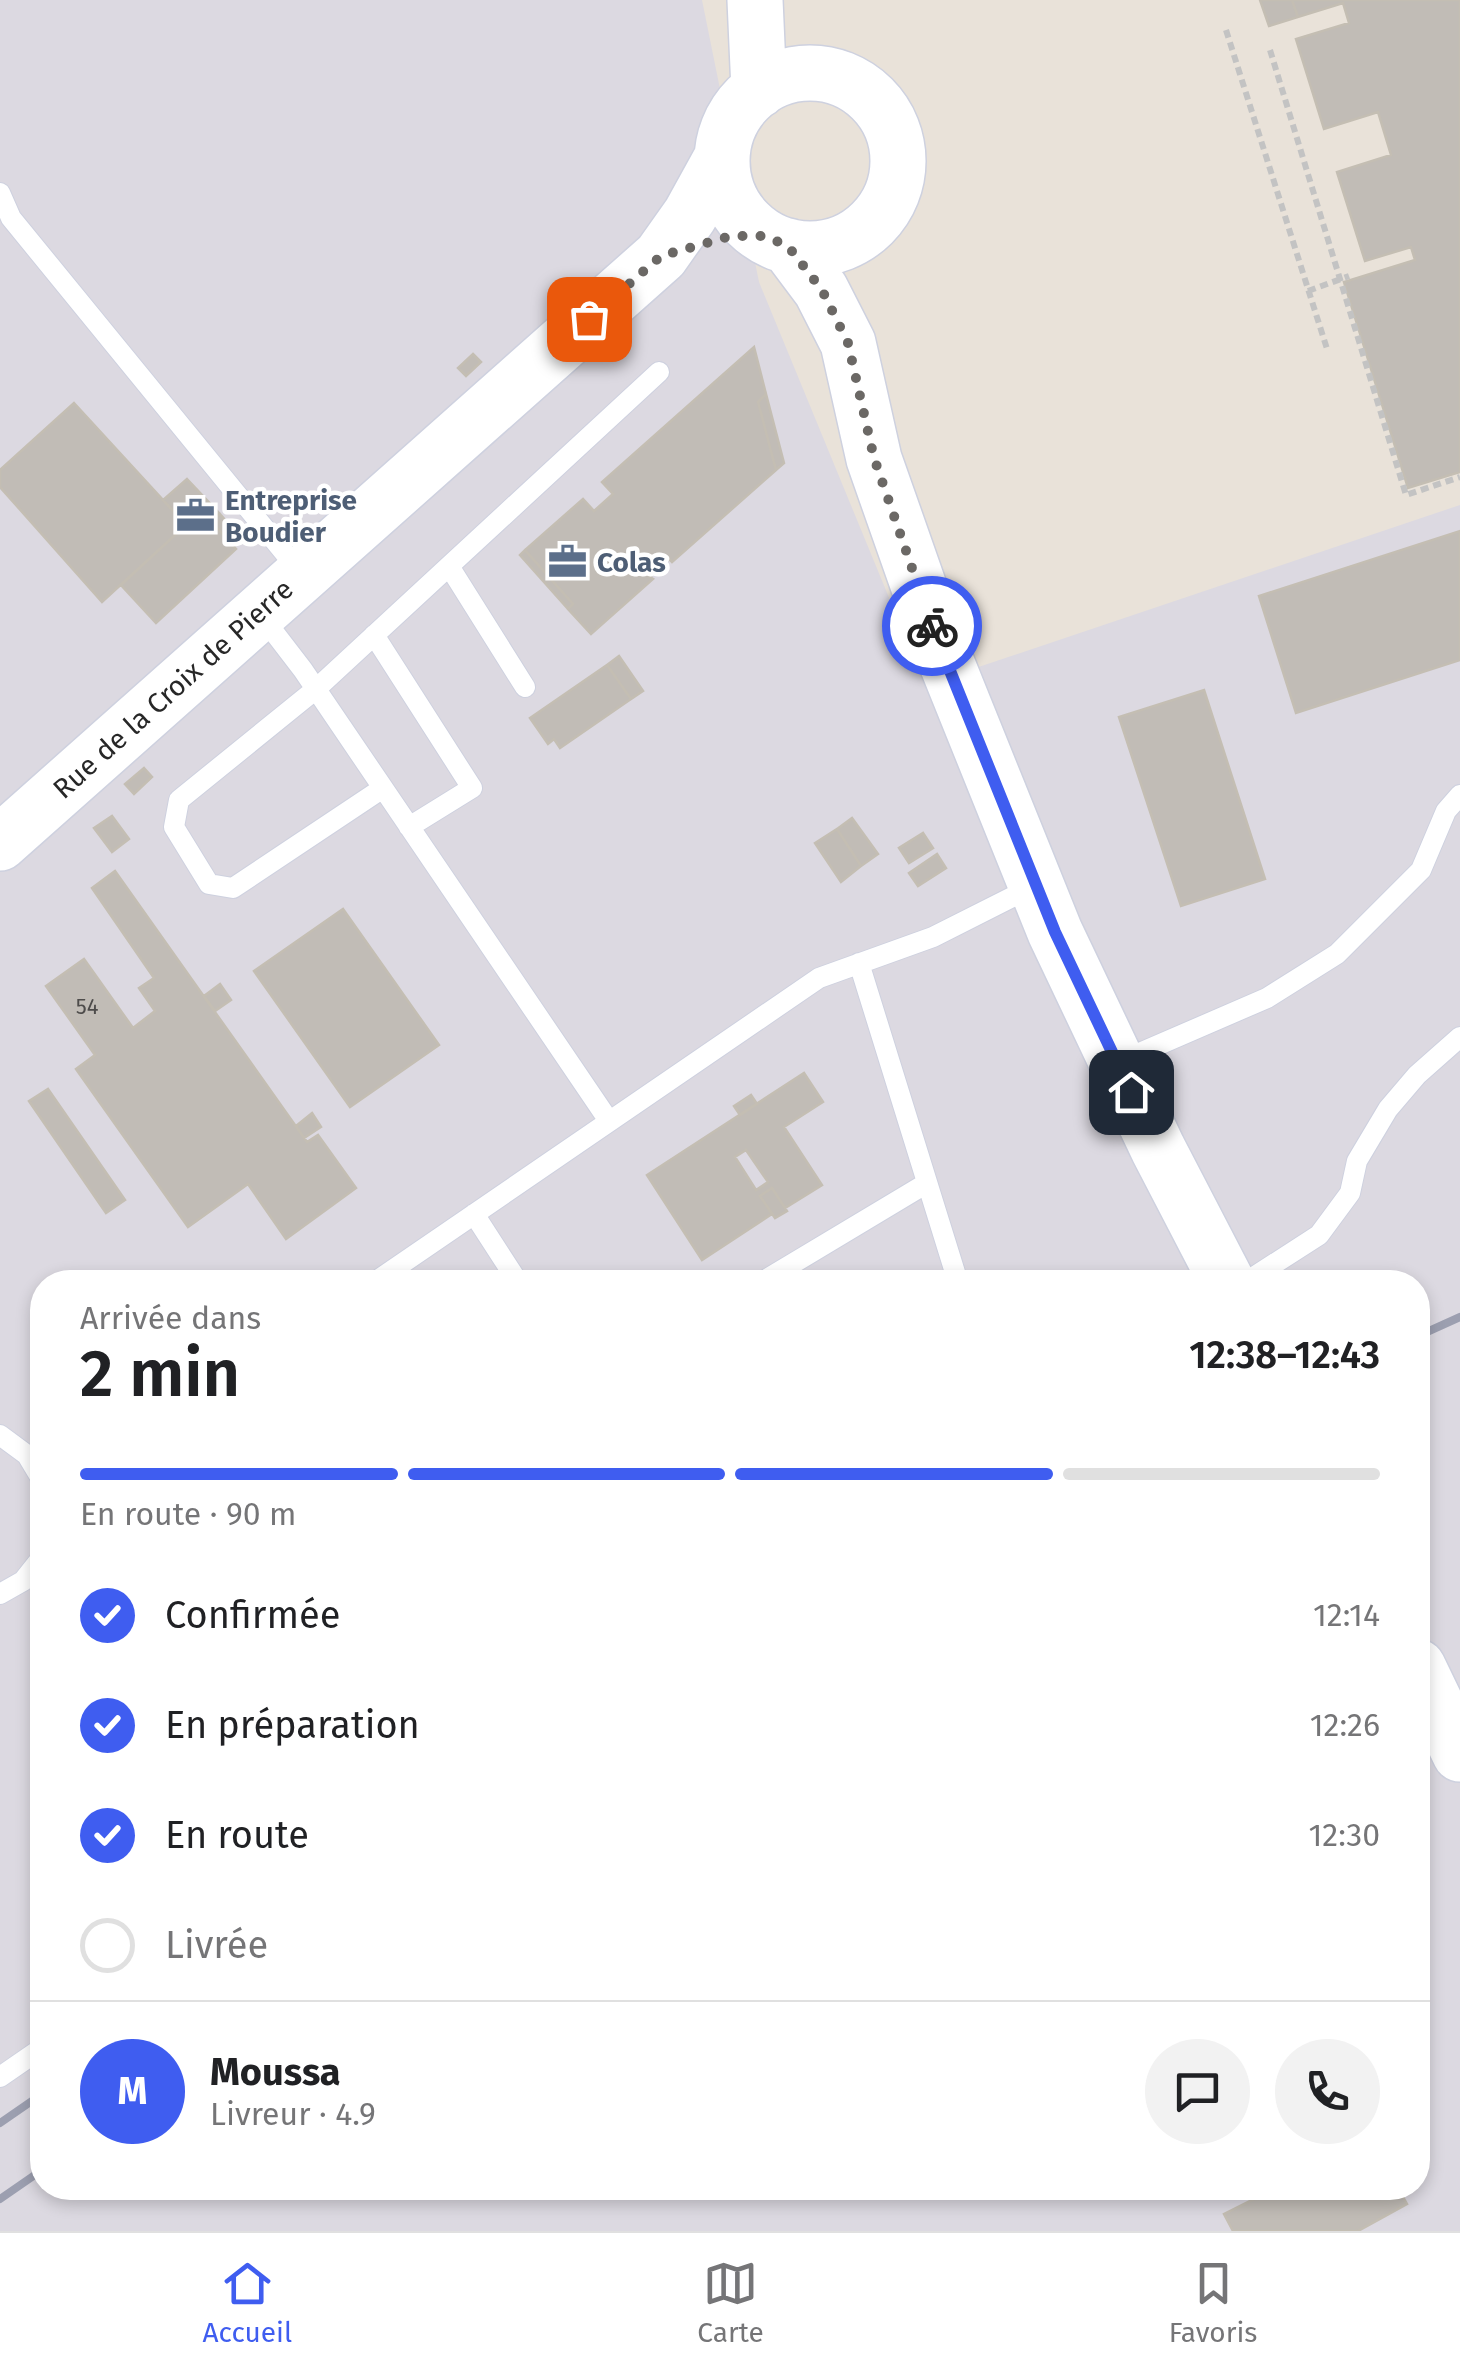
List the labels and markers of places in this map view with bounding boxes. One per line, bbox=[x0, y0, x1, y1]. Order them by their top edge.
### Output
pin bbox=[547, 277, 632, 362]
place label: Entreprise Boudier bbox=[225, 484, 357, 549]
office icon: Entreprise Boudier bbox=[174, 495, 216, 537]
office icon: Colas bbox=[546, 541, 588, 583]
place label: Colas bbox=[597, 546, 666, 579]
pin bbox=[1089, 1050, 1174, 1135]

